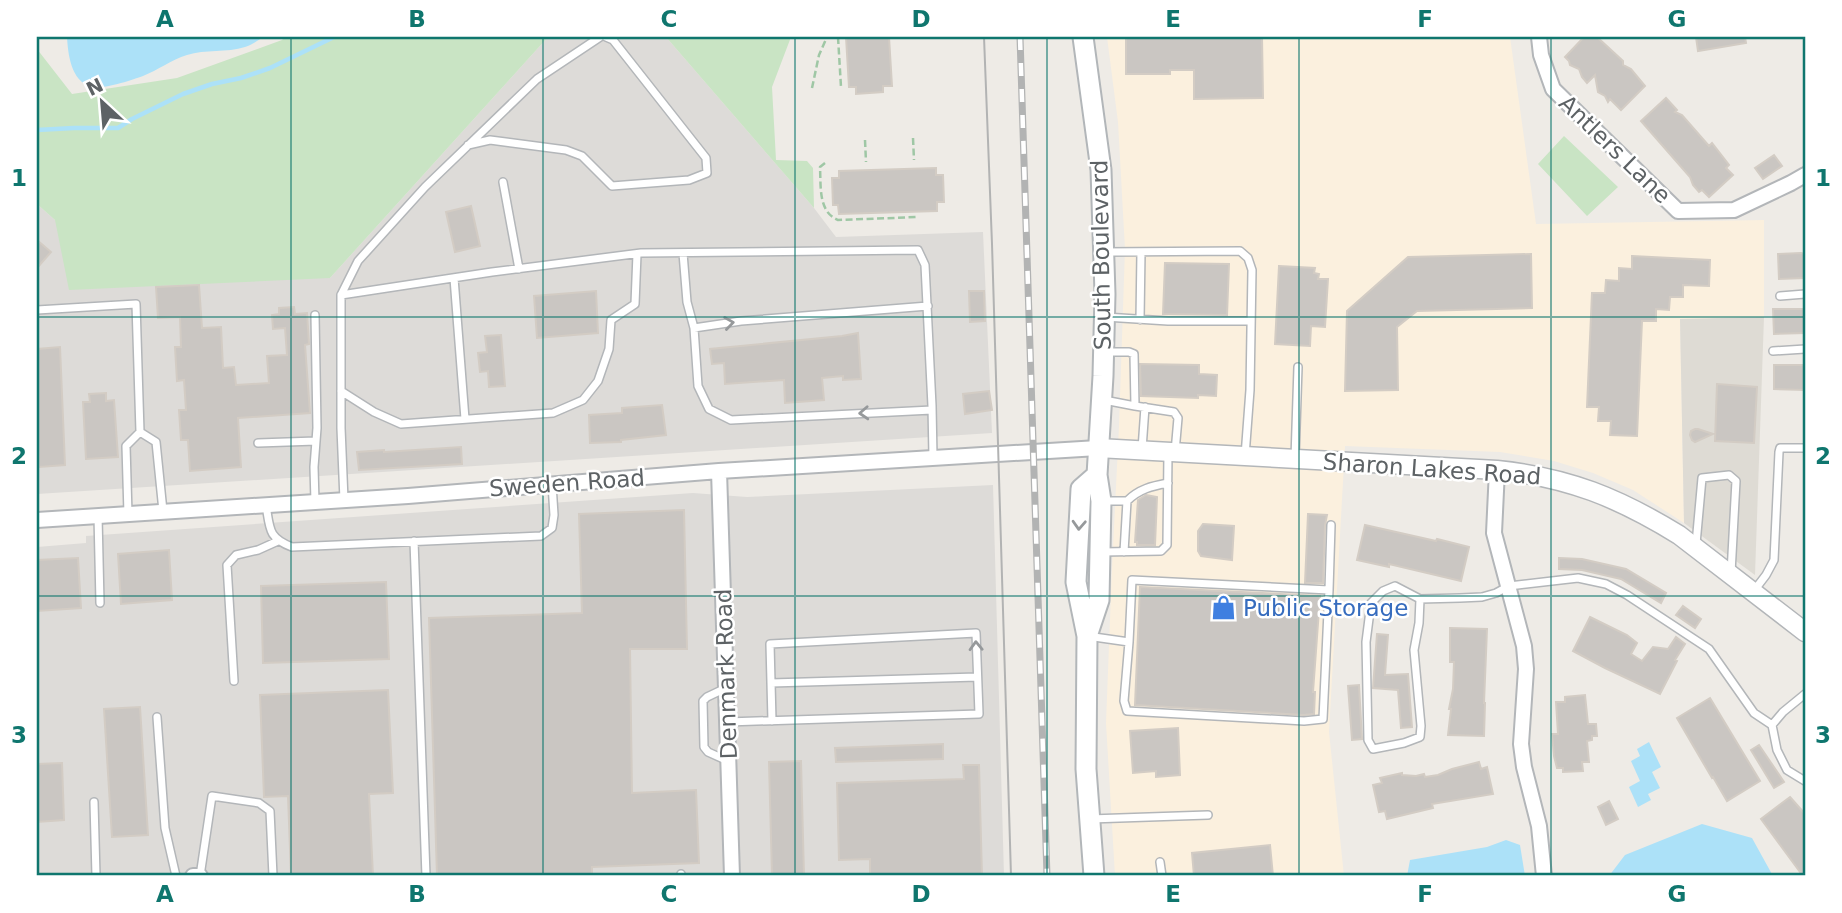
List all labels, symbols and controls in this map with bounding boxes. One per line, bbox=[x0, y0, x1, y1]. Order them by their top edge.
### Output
text: A bbox=[156, 6, 174, 32]
text: B bbox=[408, 6, 426, 32]
text: C bbox=[661, 6, 677, 32]
text: D bbox=[911, 6, 931, 32]
text: E bbox=[1165, 6, 1181, 32]
text: F bbox=[1417, 6, 1433, 32]
text: G bbox=[1668, 6, 1686, 32]
north arrow bbox=[66, 66, 136, 136]
text: N bbox=[83, 73, 107, 100]
street label: Antlers Lane bbox=[1554, 90, 1676, 208]
street label: South Boulevard bbox=[1086, 160, 1116, 350]
text: 1 bbox=[11, 165, 27, 191]
text: 1 bbox=[1815, 165, 1831, 191]
one-way arrow bbox=[723, 316, 734, 331]
one-way arrow bbox=[859, 406, 870, 421]
text: 2 bbox=[11, 443, 27, 469]
text: 2 bbox=[1815, 443, 1831, 469]
street label: Sharon Lakes Road bbox=[1322, 448, 1542, 490]
street label: Sweden Road bbox=[488, 465, 646, 501]
one-way arrow bbox=[1071, 520, 1086, 531]
street label: Denmark Road bbox=[710, 588, 742, 760]
shop icon: Public Storage bbox=[1209, 594, 1237, 622]
place label: Public Storage bbox=[1243, 595, 1408, 621]
one-way arrow bbox=[969, 640, 984, 651]
text: 3 bbox=[11, 722, 27, 748]
text: 3 bbox=[1815, 722, 1831, 748]
text: A bbox=[156, 881, 174, 907]
text: B bbox=[408, 881, 426, 907]
text: C bbox=[661, 881, 677, 907]
text: D bbox=[911, 881, 931, 907]
text: E bbox=[1165, 881, 1181, 907]
text: F bbox=[1417, 881, 1433, 907]
text: G bbox=[1668, 881, 1686, 907]

